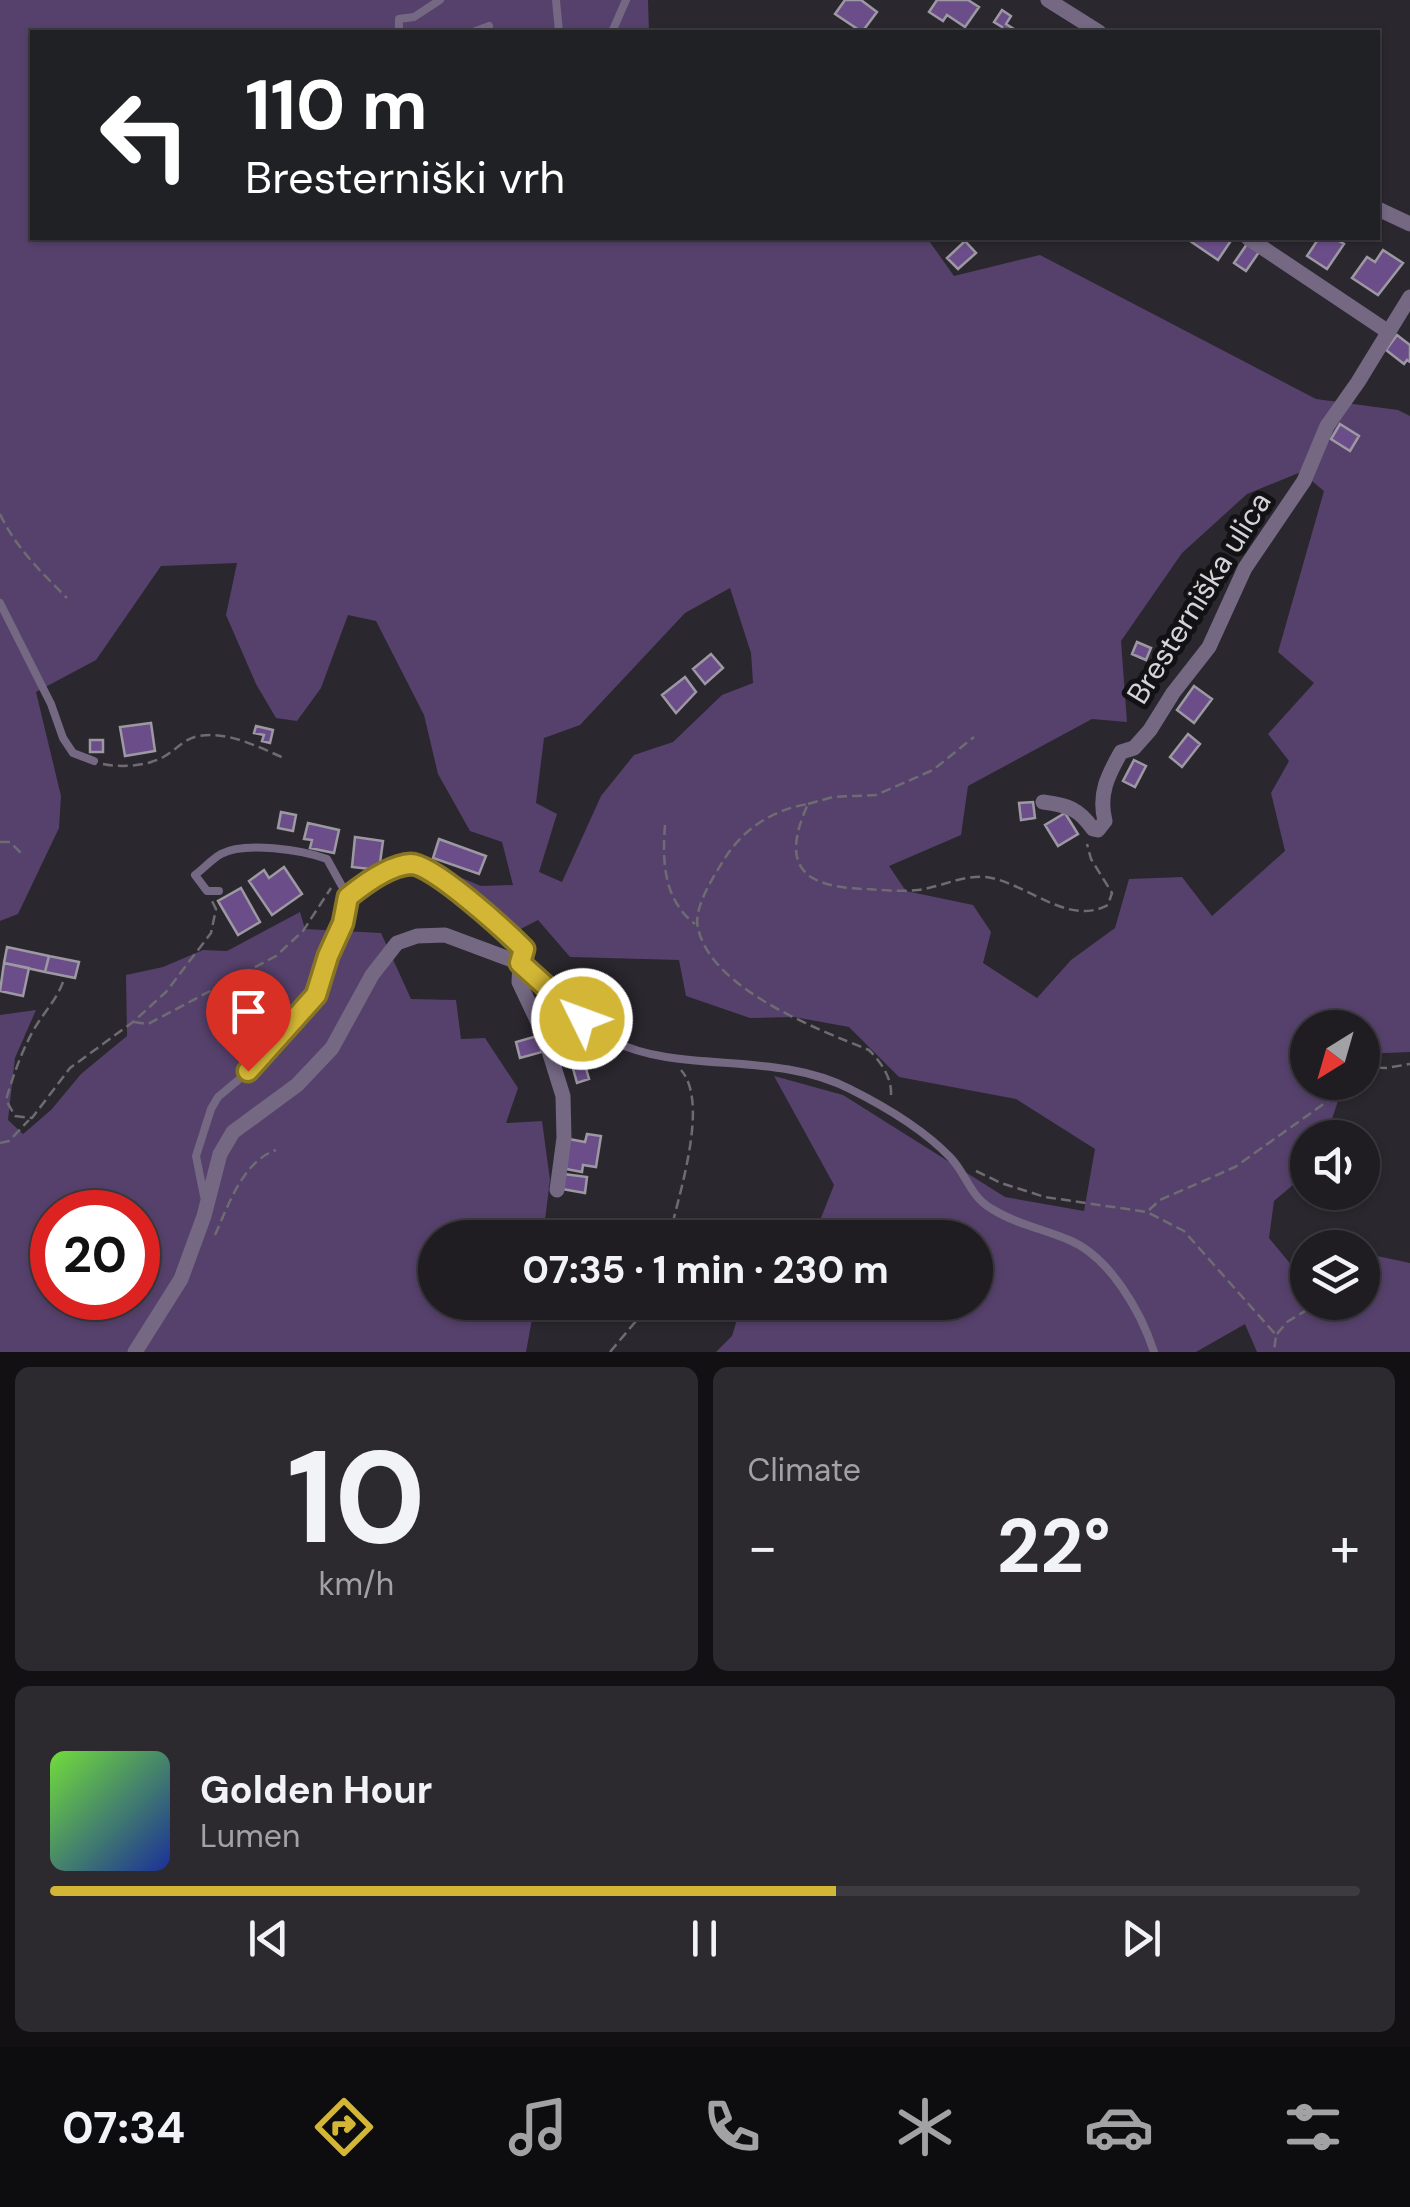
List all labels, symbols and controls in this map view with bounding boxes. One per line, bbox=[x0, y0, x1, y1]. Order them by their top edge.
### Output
text: 110 m bbox=[245, 60, 428, 151]
icon: left bbox=[80, 70, 210, 200]
text: Bresterniški vrh bbox=[245, 148, 565, 207]
street label: Bresterniška ulica bbox=[1118, 484, 1279, 711]
position arrow bbox=[530, 967, 634, 1071]
pin bbox=[206, 969, 291, 1072]
icon: arrive bbox=[221, 984, 276, 1039]
north arrow bbox=[1290, 1010, 1380, 1100]
map controls bbox=[1290, 1010, 1380, 1320]
button: sound bbox=[1290, 1120, 1380, 1210]
speed limit sign: 20 bbox=[30, 1190, 160, 1320]
button: layers bbox=[1290, 1230, 1380, 1320]
text: 07:35 · 1 min · 230 m bbox=[522, 1245, 889, 1295]
text: 10 bbox=[287, 1413, 426, 1582]
text: Climate bbox=[748, 1449, 861, 1491]
text: 22° bbox=[997, 1498, 1111, 1595]
text: − bbox=[748, 1511, 778, 1583]
text: + bbox=[1330, 1511, 1360, 1583]
text: km/h bbox=[318, 1563, 394, 1605]
text: Golden Hour bbox=[200, 1765, 432, 1815]
text: Lumen bbox=[200, 1815, 300, 1857]
icon: previous bbox=[241, 1911, 296, 1966]
icon: pause bbox=[677, 1911, 732, 1966]
icon: next bbox=[1114, 1911, 1169, 1966]
icon: directions bbox=[309, 2092, 379, 2162]
icon: music bbox=[503, 2092, 573, 2162]
icon: phone bbox=[697, 2092, 767, 2162]
icon: climate bbox=[890, 2092, 960, 2162]
icon: car bbox=[1084, 2092, 1154, 2162]
icon: filters bbox=[1278, 2092, 1348, 2162]
text: 07:34 bbox=[62, 2098, 185, 2157]

